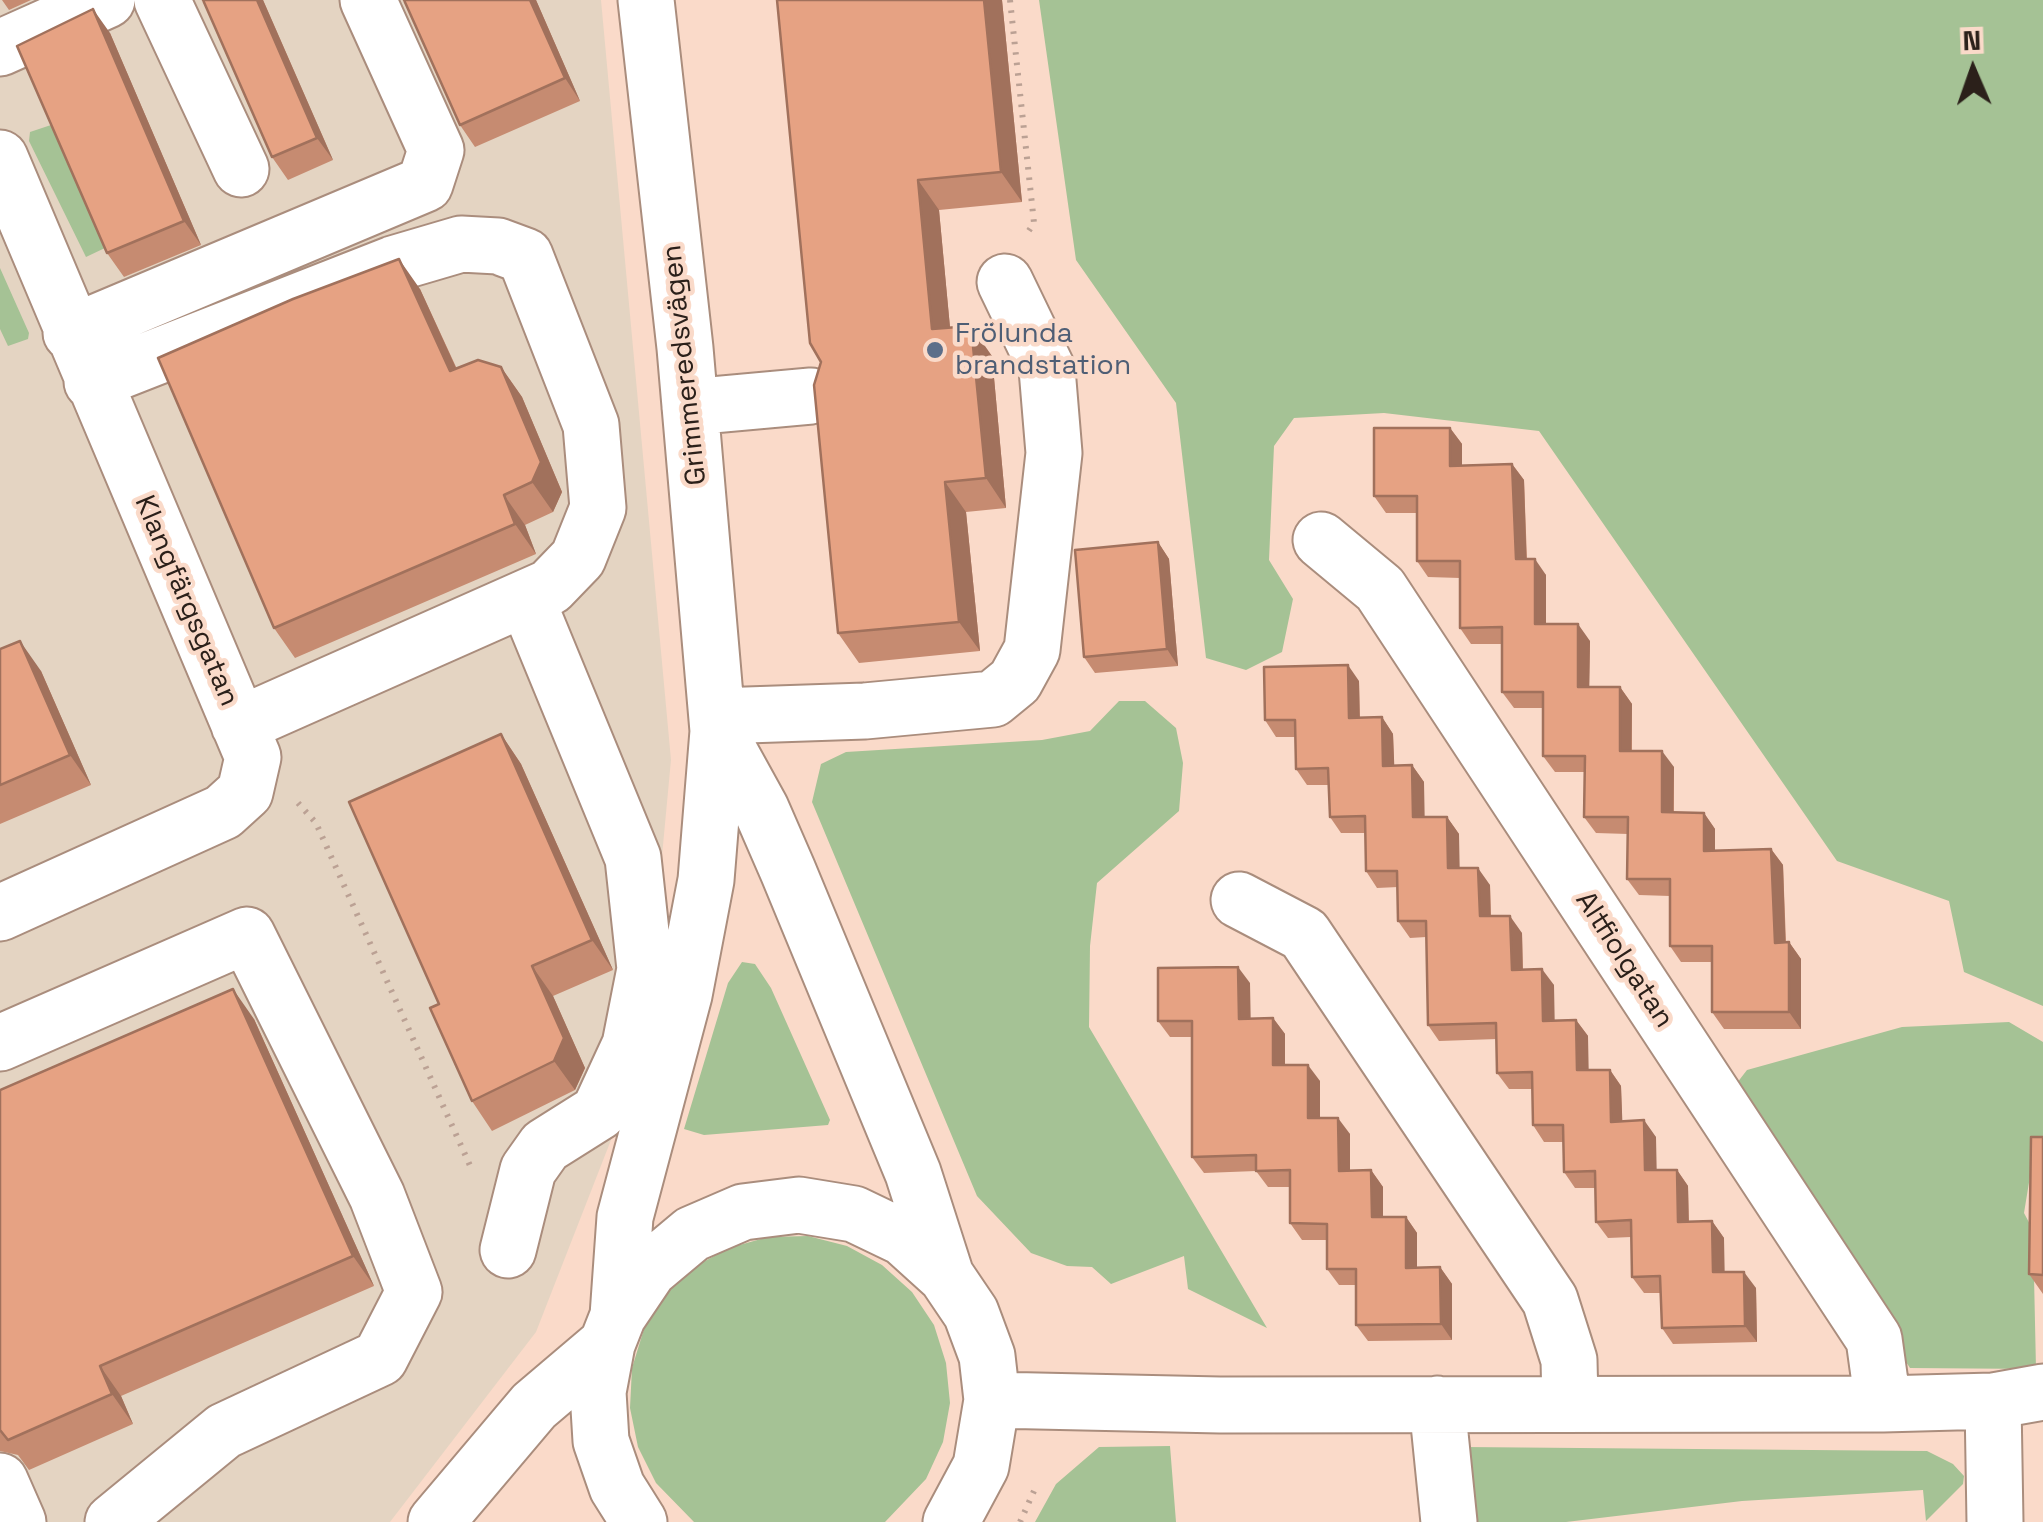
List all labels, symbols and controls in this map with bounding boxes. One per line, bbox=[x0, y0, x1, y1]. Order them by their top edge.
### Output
north arrow bbox=[1923, 20, 2023, 120]
text: N bbox=[1962, 22, 1982, 58]
street label: Grimmeredsvägen bbox=[656, 243, 714, 487]
place label: Frölunda brandstation bbox=[955, 317, 1131, 383]
marker: Frölunda brandstation bbox=[924, 339, 946, 361]
street label: Klangfärgsgatan bbox=[126, 491, 246, 711]
street label: Altfiolgatan bbox=[1568, 886, 1680, 1034]

